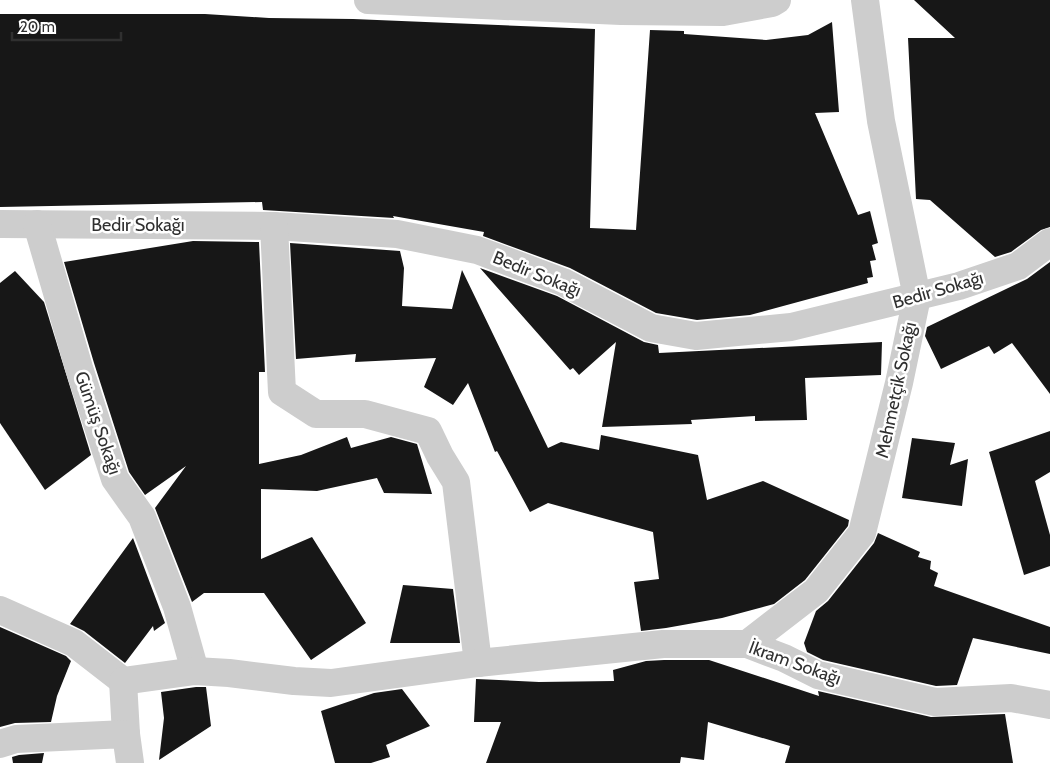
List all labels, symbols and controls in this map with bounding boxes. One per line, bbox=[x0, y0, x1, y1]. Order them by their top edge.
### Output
scale bar bbox=[12, 10, 121, 42]
text: 20 m bbox=[20, 18, 55, 36]
street label: Bedir Sokağı bbox=[91, 214, 185, 236]
street label: Bedir Sokağı bbox=[490, 246, 584, 302]
street label: Bedir Sokağı bbox=[890, 267, 986, 313]
street label: Mehmetçik Sokağı bbox=[871, 320, 921, 460]
street label: Gümüş Sokağı bbox=[70, 368, 126, 478]
street label: İkram Sokağı bbox=[746, 636, 844, 690]

